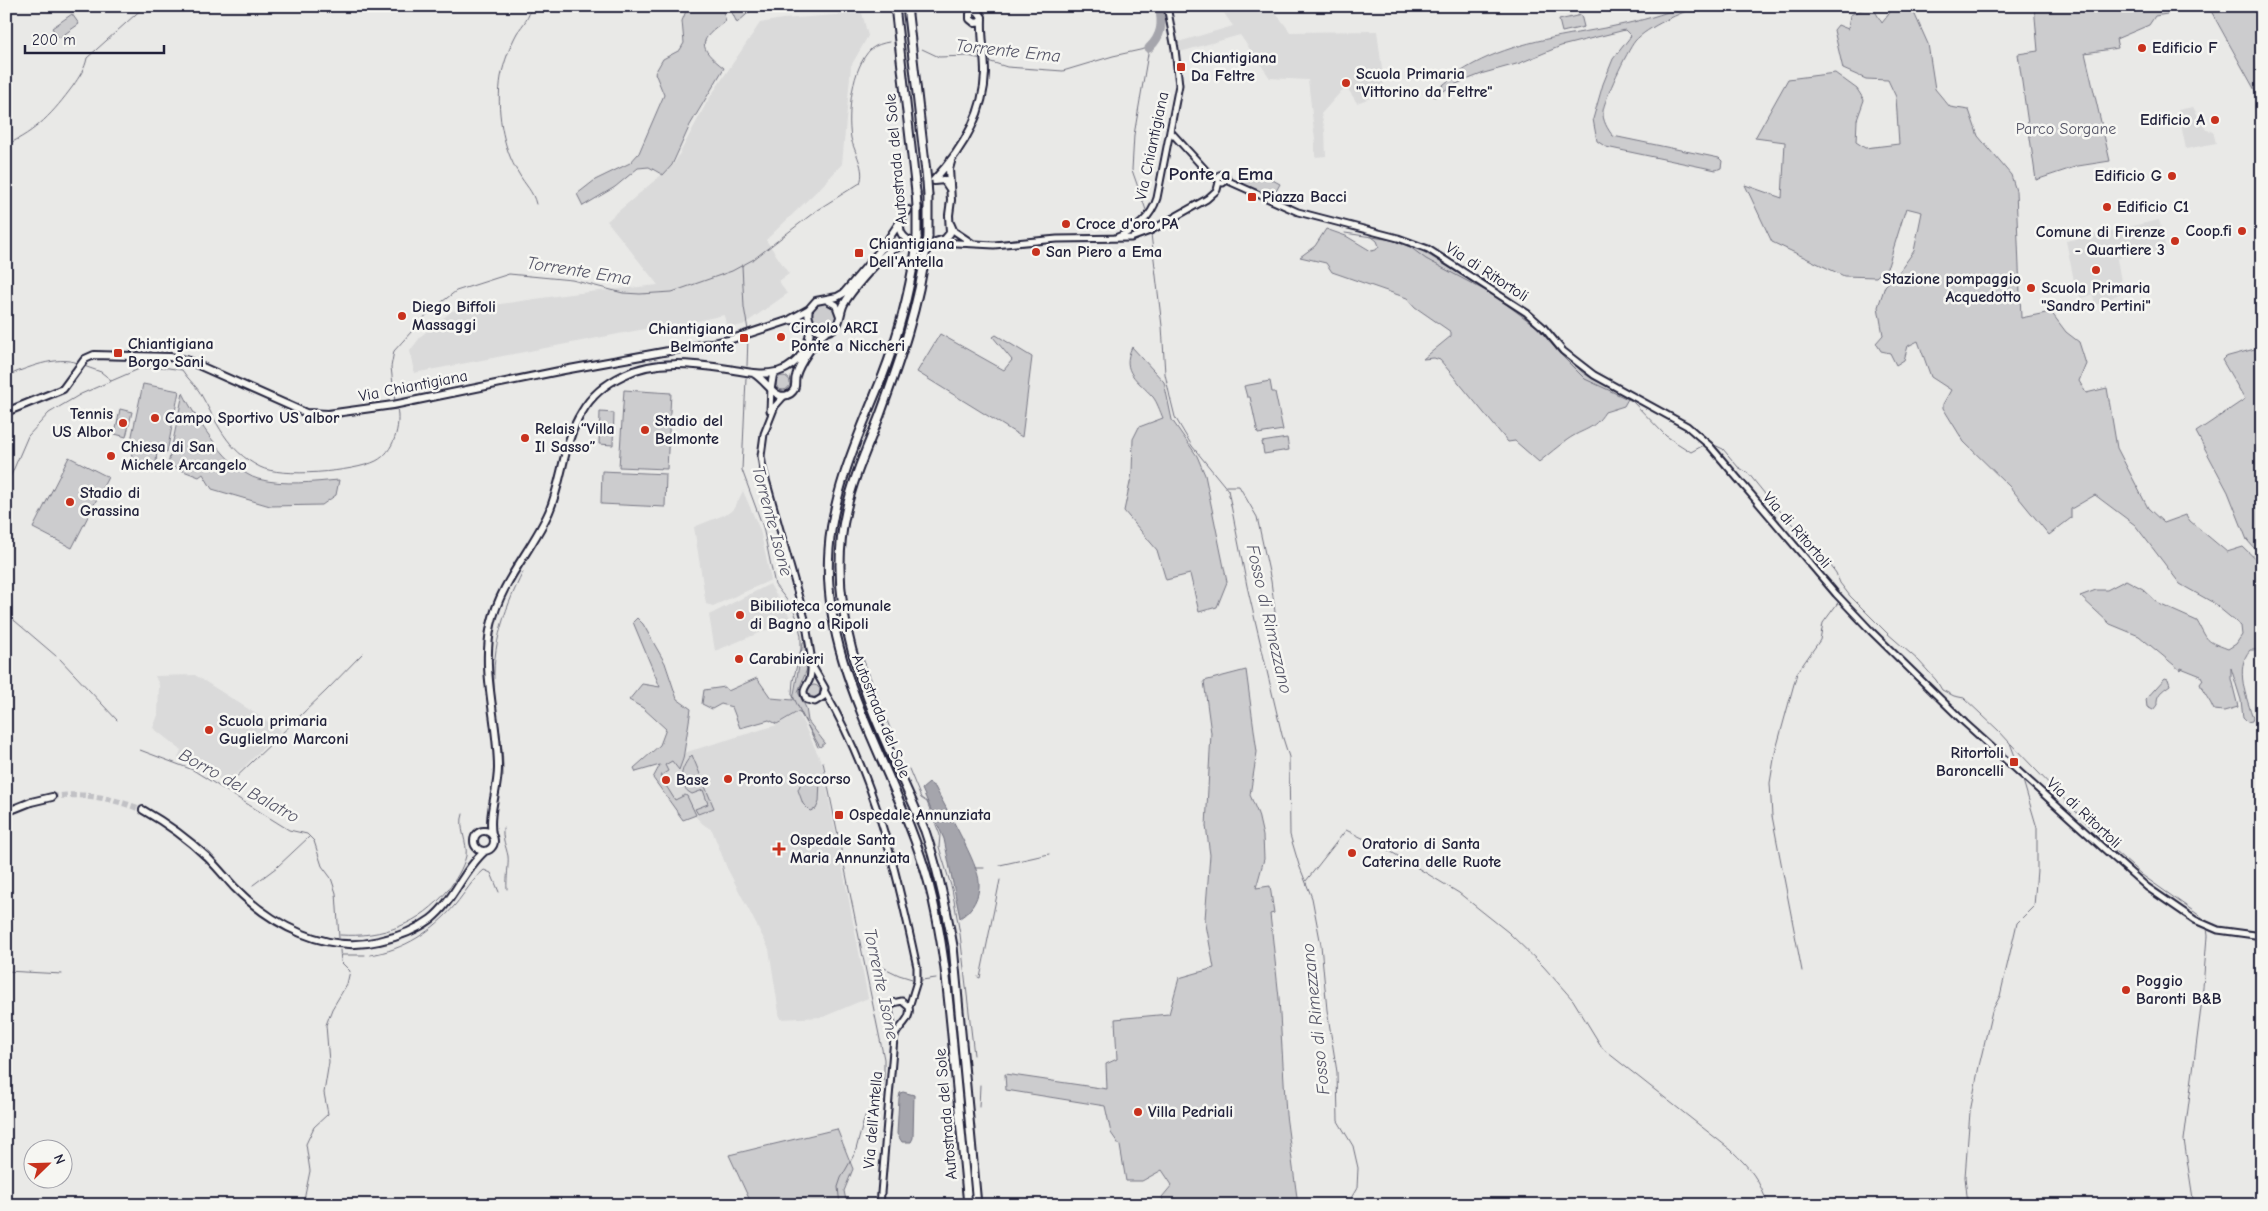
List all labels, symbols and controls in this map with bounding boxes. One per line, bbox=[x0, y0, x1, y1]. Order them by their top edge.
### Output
scale bar bbox=[25, 22, 164, 54]
text: 200 m bbox=[32, 31, 76, 49]
water label: Torrente Ema bbox=[954, 35, 1062, 67]
place label: Edificio F bbox=[2152, 39, 2218, 57]
marker: Edificio F bbox=[2136, 42, 2148, 54]
place label: Chiantigiana Da Feltre bbox=[1191, 49, 1277, 85]
marker: Chiantigiana Da Feltre bbox=[1175, 61, 1187, 73]
place label: Scuola Primaria "Vittorino da Feltre" bbox=[1356, 65, 1492, 101]
marker: Scuola Primaria "Vittorino da Feltre" bbox=[1340, 77, 1352, 89]
street label: Via Chiantigiana bbox=[1132, 90, 1172, 202]
street label: Autostrada del Sole bbox=[881, 93, 911, 225]
place label: Edificio A bbox=[2140, 111, 2205, 129]
marker: Edificio A bbox=[2209, 114, 2221, 126]
park label: Parco Sorgane bbox=[2016, 120, 2116, 138]
district label: Ponte a Ema bbox=[1169, 163, 1273, 185]
place label: Edificio G bbox=[2095, 167, 2162, 185]
marker: Edificio G bbox=[2166, 170, 2178, 182]
place label: Piazza Bacci bbox=[1262, 188, 1347, 206]
marker: Piazza Bacci bbox=[1246, 191, 1258, 203]
place label: Edificio C1 bbox=[2117, 198, 2189, 216]
marker: Edificio C1 bbox=[2101, 201, 2113, 213]
place label: Croce d'oro PA bbox=[1076, 215, 1179, 233]
marker: Croce d'oro PA bbox=[1060, 218, 1072, 230]
place label: Coop.fi bbox=[2186, 222, 2232, 240]
place label: Comune di Firenze - Quartiere 3 bbox=[2036, 223, 2165, 259]
marker: Coop.fi bbox=[2236, 225, 2248, 237]
place label: Chiantigiana Dell'Antella bbox=[869, 235, 955, 271]
marker: Comune di Firenze - Quartiere 3 bbox=[2169, 235, 2181, 247]
street label: Via di Ritortoli bbox=[1442, 239, 1532, 305]
place label: San Piero a Ema bbox=[1046, 243, 1162, 261]
marker: San Piero a Ema bbox=[1030, 246, 1042, 258]
marker: Chiantigiana Dell'Antella bbox=[853, 247, 865, 259]
water label: Torrente Ema bbox=[525, 252, 633, 290]
marker: Scuola Primaria "Sandro Pertini" bbox=[2090, 264, 2102, 276]
place label: Stazione pompaggio Acquedotto bbox=[1883, 270, 2021, 306]
place label: Scuola Primaria "Sandro Pertini" bbox=[2041, 279, 2151, 315]
marker: Stazione pompaggio Acquedotto bbox=[2025, 282, 2037, 294]
place label: Diego Biffoli Massaggi bbox=[412, 298, 496, 334]
marker: Diego Biffoli Massaggi bbox=[396, 310, 408, 322]
place label: Circolo ARCI Ponte a Niccheri bbox=[791, 319, 905, 355]
place label: Chiantigiana Belmonte bbox=[648, 320, 734, 356]
marker: Circolo ARCI Ponte a Niccheri bbox=[775, 331, 787, 343]
marker: Chiantigiana Belmonte bbox=[738, 332, 750, 344]
place label: Chiantigiana Borgo Sani bbox=[128, 335, 214, 371]
marker: Chiantigiana Borgo Sani bbox=[112, 347, 124, 359]
street label: Via Chiantigiana bbox=[357, 367, 469, 405]
place label: Tennis US Albor bbox=[52, 405, 114, 441]
place label: Campo Sportivo US albor bbox=[165, 409, 340, 427]
marker: Campo Sportivo US albor bbox=[149, 412, 161, 424]
place label: Stadio del Belmonte bbox=[655, 412, 723, 448]
marker: Tennis US Albor bbox=[117, 417, 129, 429]
place label: Relais “Villa Il Sasso” bbox=[535, 420, 615, 456]
marker: Stadio del Belmonte bbox=[639, 424, 651, 436]
marker: Relais “Villa Il Sasso” bbox=[519, 432, 531, 444]
place label: Chiesa di San Michele Arcangelo bbox=[121, 438, 247, 474]
marker: Chiesa di San Michele Arcangelo bbox=[105, 450, 117, 462]
water label: Torrente Isone bbox=[747, 463, 797, 579]
place label: Stadio di Grassina bbox=[80, 484, 140, 520]
street label: Via di Ritortoli bbox=[1759, 488, 1835, 572]
marker: Stadio di Grassina bbox=[64, 496, 76, 508]
water label: Fosso di Rimezzano bbox=[1242, 542, 1296, 696]
place label: Bibilioteca comunale di Bagno a Ripoli bbox=[750, 597, 891, 633]
marker: Bibilioteca comunale di Bagno a Ripoli bbox=[734, 609, 746, 621]
place label: Carabinieri bbox=[749, 650, 824, 668]
street label: Autostrada del Sole bbox=[848, 652, 914, 780]
marker: Carabinieri bbox=[733, 653, 745, 665]
place label: Scuola primaria Guglielmo Marconi bbox=[219, 712, 349, 748]
marker: Scuola primaria Guglielmo Marconi bbox=[203, 724, 215, 736]
water label: Borro del Balatro bbox=[175, 744, 303, 828]
place label: Ritortoli Baroncelli bbox=[1936, 744, 2004, 780]
marker: Ritortoli Baroncelli bbox=[2008, 756, 2020, 768]
place label: Pronto Soccorso bbox=[738, 770, 851, 788]
place label: Base bbox=[676, 771, 709, 789]
marker: Pronto Soccorso bbox=[722, 773, 734, 785]
marker: Base bbox=[660, 774, 672, 786]
street label: Via di Ritortoli bbox=[2043, 774, 2125, 852]
place label: Ospedale Annunziata bbox=[849, 806, 991, 824]
marker: Ospedale Annunziata bbox=[833, 809, 845, 821]
place label: Ospedale Santa Maria Annunziata bbox=[790, 831, 910, 867]
place label: Oratorio di Santa Caterina delle Ruote bbox=[1362, 835, 1501, 871]
marker: Ospedale Santa Maria Annunziata bbox=[772, 842, 786, 856]
marker: Oratorio di Santa Caterina delle Ruote bbox=[1346, 847, 1358, 859]
water label: Torrente Isone bbox=[859, 926, 903, 1042]
water label: Fosso di Rimezzano bbox=[1298, 942, 1334, 1096]
place label: Poggio Baronti B&B bbox=[2136, 972, 2222, 1008]
marker: Poggio Baronti B&B bbox=[2120, 984, 2132, 996]
street label: Autostrada del Sole bbox=[931, 1048, 961, 1180]
street label: Via dell'Antella bbox=[860, 1070, 886, 1170]
place label: Villa Pedriali bbox=[1148, 1103, 1233, 1121]
marker: Villa Pedriali bbox=[1132, 1106, 1144, 1118]
north arrow bbox=[22, 1138, 72, 1188]
text: N bbox=[50, 1152, 69, 1167]

